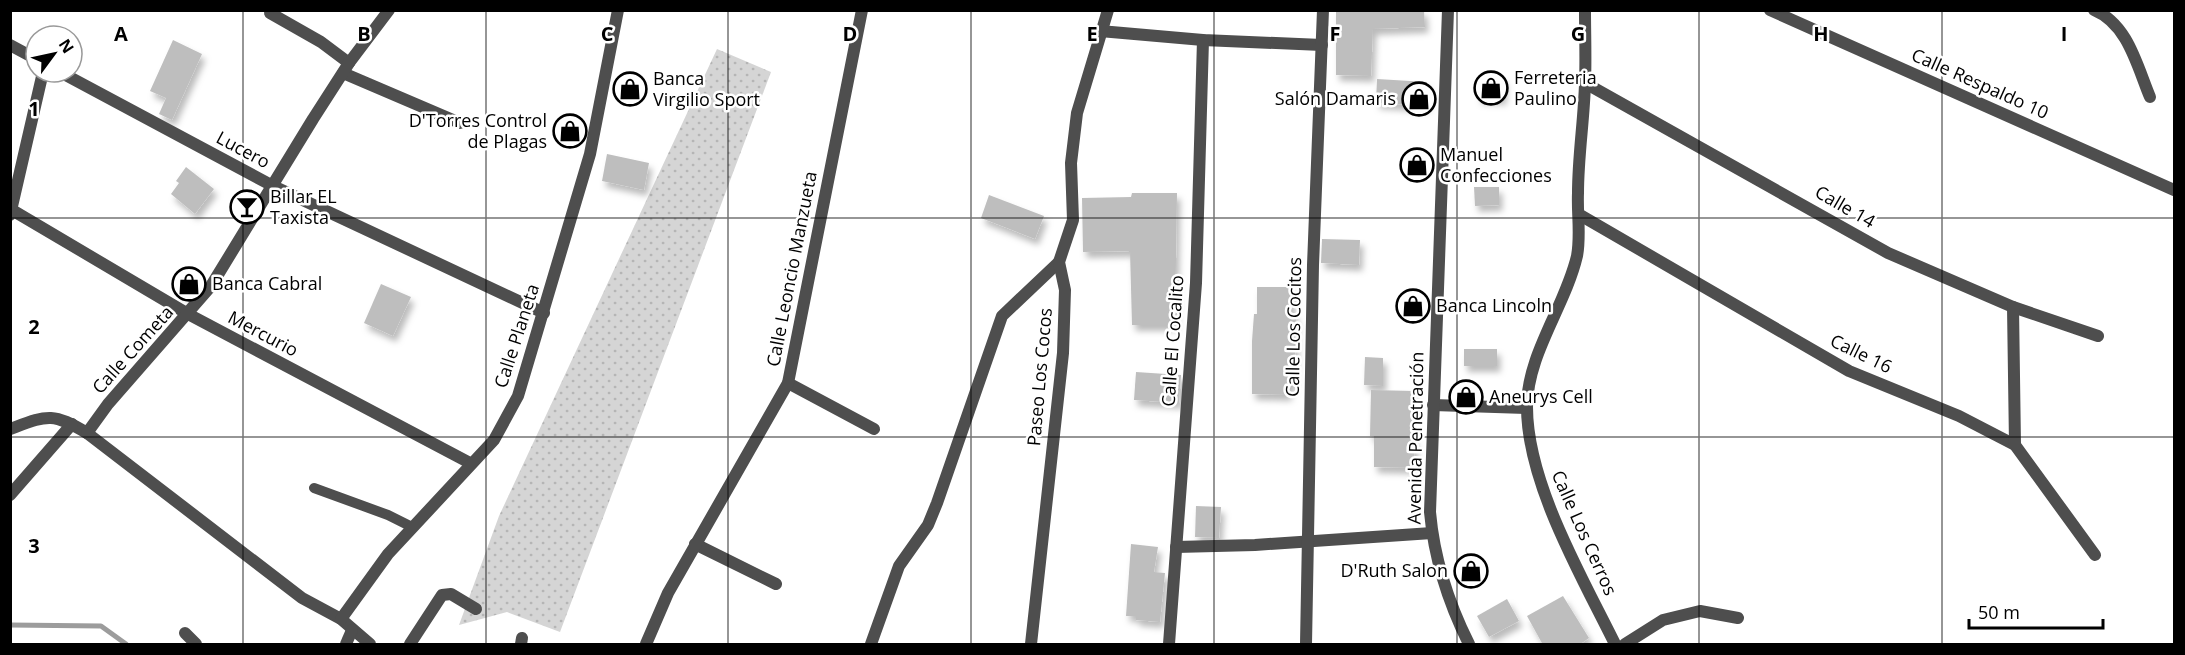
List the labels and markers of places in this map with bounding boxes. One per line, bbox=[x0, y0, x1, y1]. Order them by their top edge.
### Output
place label: Ferreteria Paulino bbox=[1514, 65, 1597, 110]
place label: Banca Virgilio Sport bbox=[653, 66, 760, 111]
shop icon: Ferreteria Paulino bbox=[1473, 70, 1509, 106]
shop icon: Banca Virgilio Sport bbox=[612, 71, 648, 107]
shop icon: Salón Damaris bbox=[1401, 81, 1437, 117]
place label: Salón Damaris bbox=[1275, 86, 1396, 110]
place label: D'Torres Control de Plagas bbox=[409, 108, 547, 153]
shop icon: D'Torres Control de Plagas bbox=[552, 113, 588, 149]
place label: Manuel Confecciones bbox=[1440, 142, 1552, 187]
shop icon: Manuel Confecciones bbox=[1399, 147, 1435, 183]
place label: Billar EL Taxista bbox=[270, 184, 337, 229]
bar icon: Billar EL Taxista bbox=[229, 189, 265, 225]
shop icon: Banca Cabral bbox=[171, 266, 207, 302]
place label: Banca Cabral bbox=[212, 271, 322, 295]
shop icon: Banca Lincoln bbox=[1395, 288, 1431, 324]
place label: Banca Lincoln bbox=[1436, 293, 1552, 317]
shop icon: Aneurys Cell bbox=[1448, 379, 1484, 415]
place label: Aneurys Cell bbox=[1489, 384, 1593, 408]
shop icon: D'Ruth Salon bbox=[1453, 553, 1489, 589]
place label: D'Ruth Salon bbox=[1340, 558, 1448, 582]

